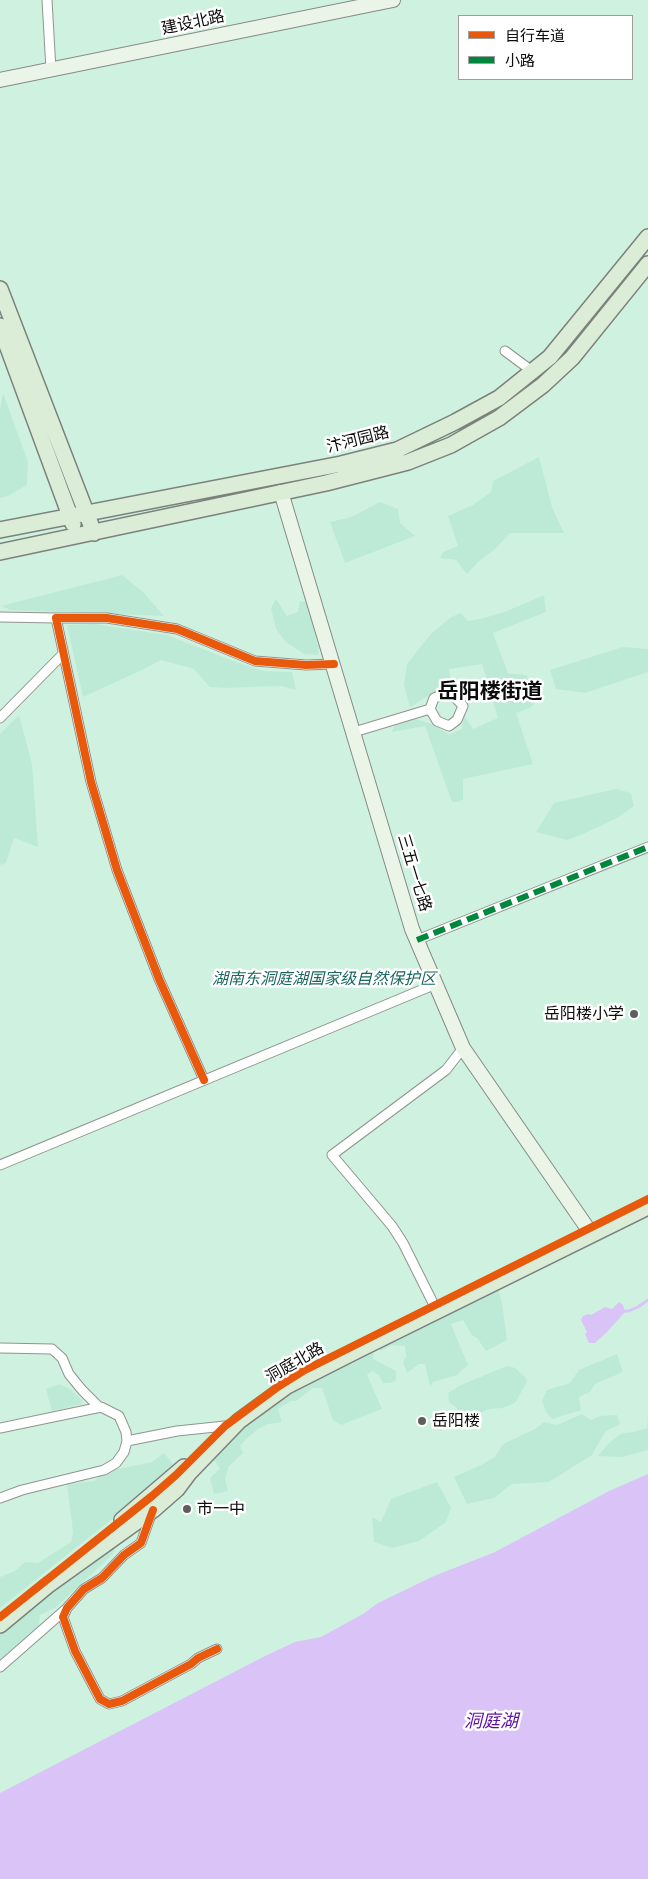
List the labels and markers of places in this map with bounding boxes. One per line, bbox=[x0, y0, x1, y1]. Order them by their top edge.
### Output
place label: 岳阳楼小学 bbox=[544, 1004, 624, 1024]
marker: 岳阳楼小学 bbox=[628, 1008, 640, 1020]
place label: 岳阳楼 bbox=[432, 1411, 480, 1431]
marker: 岳阳楼 bbox=[416, 1415, 428, 1427]
place label: 市一中 bbox=[197, 1499, 245, 1519]
marker: 市一中 bbox=[181, 1503, 193, 1515]

